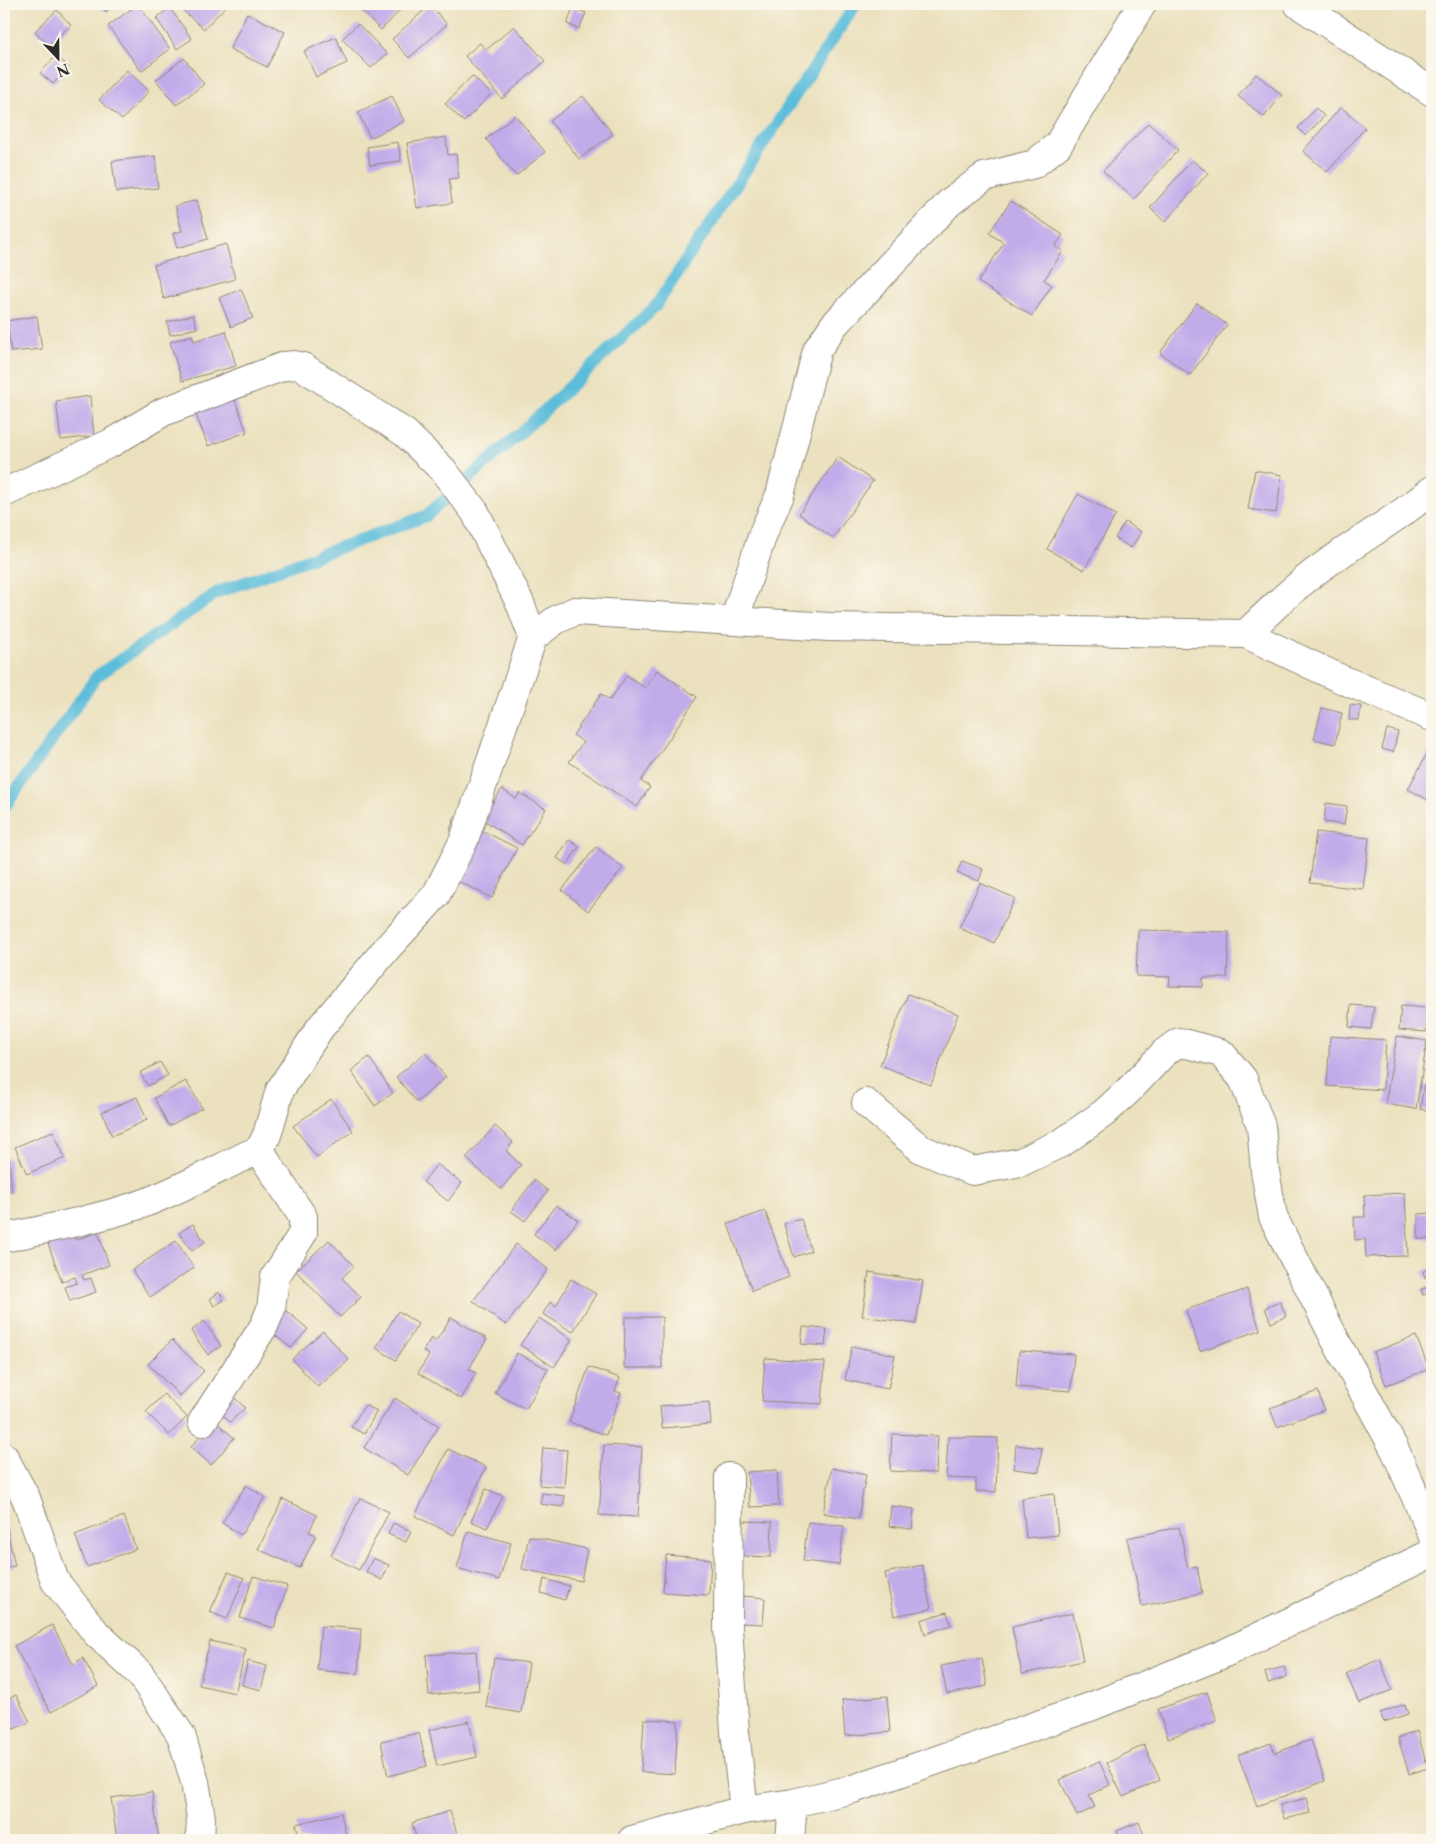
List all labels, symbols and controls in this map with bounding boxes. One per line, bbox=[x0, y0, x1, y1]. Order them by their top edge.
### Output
north arrow bbox=[32, 32, 82, 82]
text: N bbox=[54, 59, 72, 81]

